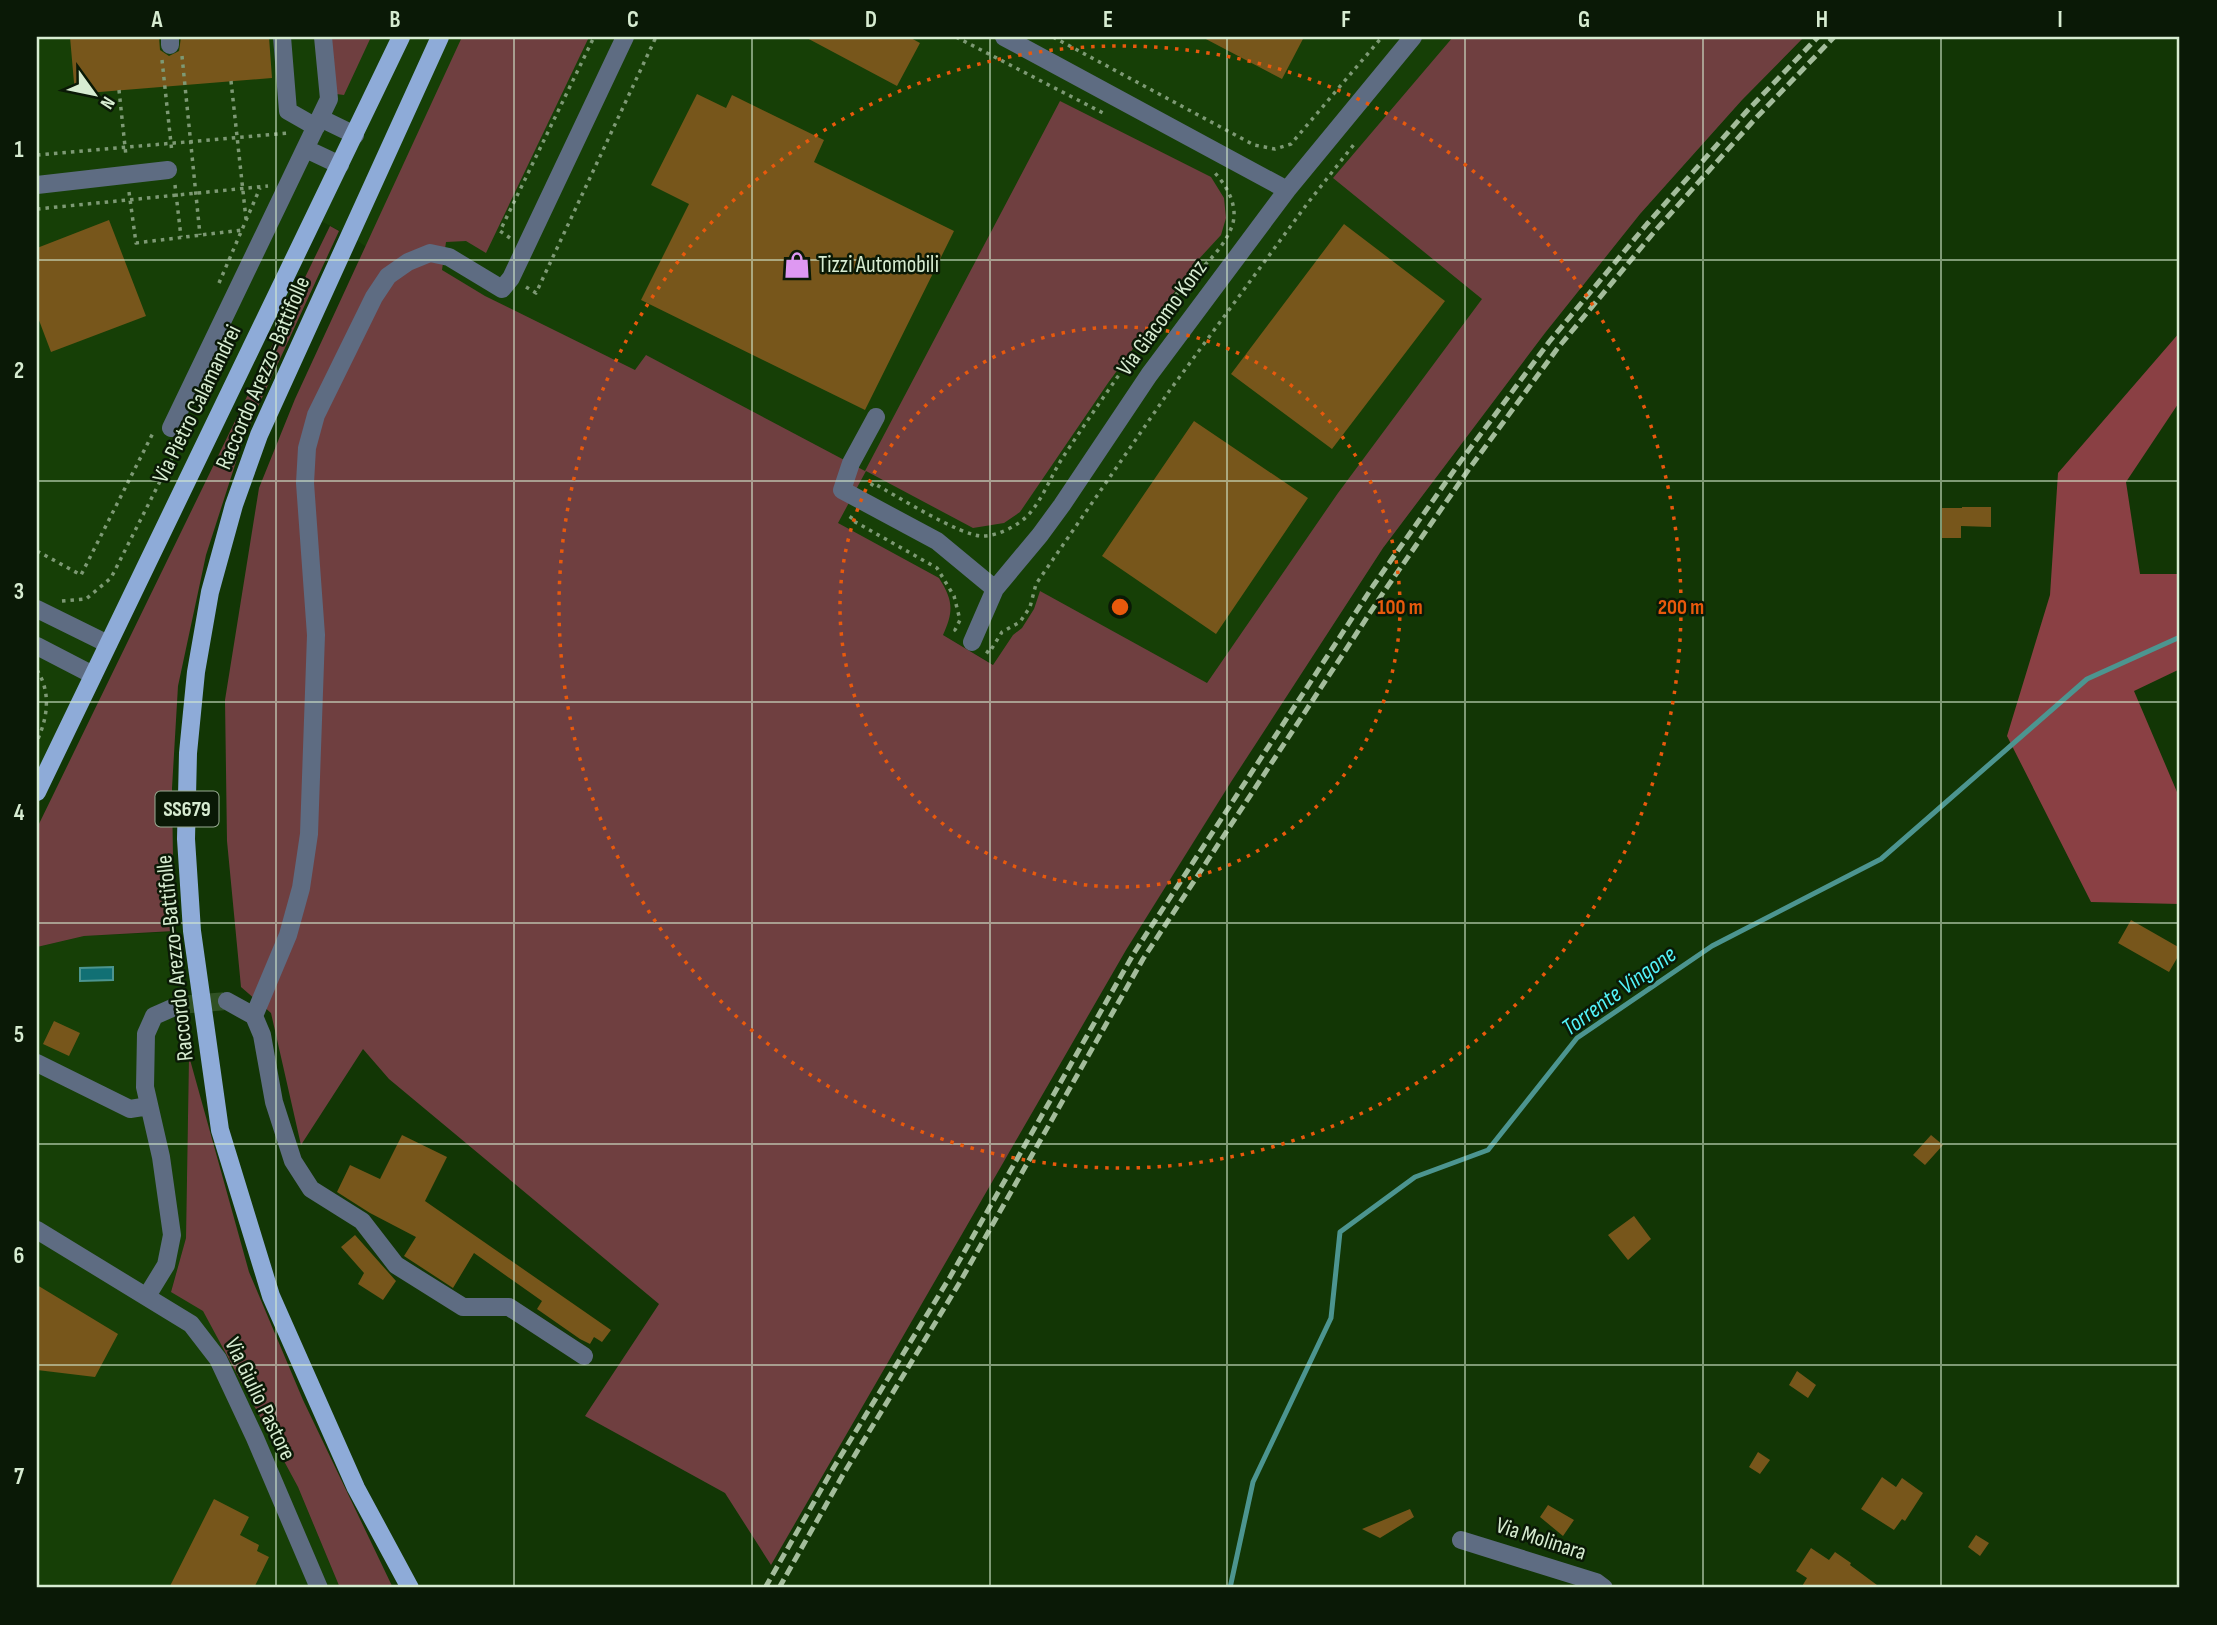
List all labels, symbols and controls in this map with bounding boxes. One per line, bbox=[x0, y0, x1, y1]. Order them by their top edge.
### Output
text: A bbox=[151, 6, 164, 34]
text: B bbox=[390, 6, 401, 34]
text: C bbox=[627, 6, 639, 34]
text: D bbox=[865, 6, 877, 34]
text: E bbox=[1103, 6, 1113, 34]
text: F bbox=[1341, 6, 1351, 34]
text: G bbox=[1578, 6, 1590, 34]
text: H bbox=[1816, 6, 1828, 34]
text: I bbox=[2057, 6, 2063, 34]
north arrow bbox=[60, 60, 130, 130]
text: N bbox=[95, 92, 119, 113]
text: 1 bbox=[14, 136, 24, 164]
shop icon: Tizzi Automobili bbox=[782, 250, 812, 280]
place label: Tizzi Automobili bbox=[818, 251, 939, 279]
street label: Via Giacomo Konz bbox=[1111, 255, 1213, 381]
street label: Raccordo Arezzo-Battifolle bbox=[210, 272, 316, 474]
street label: Via Pietro Calamandrei bbox=[147, 320, 247, 488]
text: 2 bbox=[14, 357, 24, 385]
text: 3 bbox=[14, 578, 24, 606]
centre of rings bbox=[1108, 595, 1132, 619]
text: 100 m bbox=[1377, 595, 1423, 620]
text: 200 m bbox=[1658, 595, 1704, 620]
road number: SS679 bbox=[156, 792, 218, 826]
text: 4 bbox=[14, 799, 25, 827]
street label: Raccordo Arezzo-Battifolle bbox=[150, 854, 200, 1062]
water label: Torrente Vingone bbox=[1556, 940, 1682, 1042]
text: 5 bbox=[14, 1021, 24, 1049]
text: 6 bbox=[14, 1242, 24, 1270]
street label: Via Giulio Pastore bbox=[218, 1333, 302, 1465]
text: 7 bbox=[14, 1463, 24, 1491]
street label: Via Molinara bbox=[1492, 1511, 1590, 1567]

